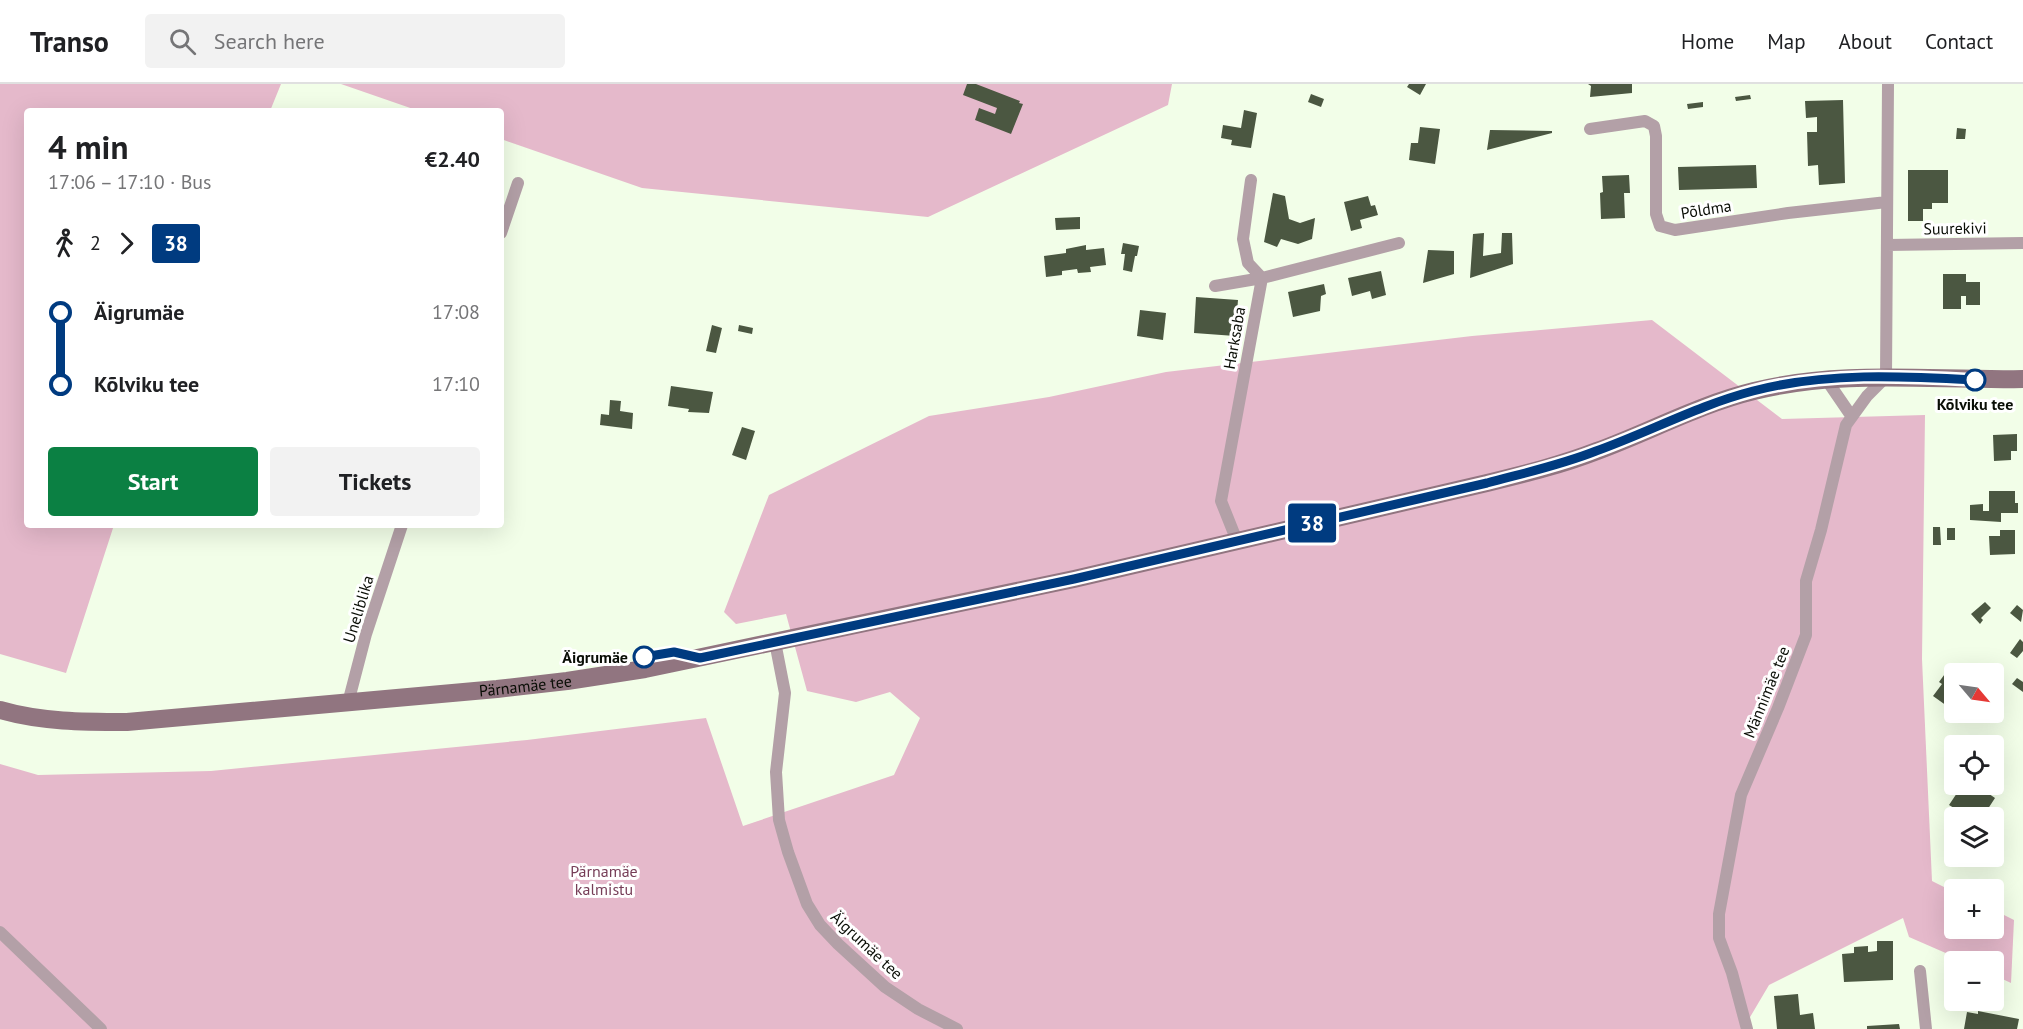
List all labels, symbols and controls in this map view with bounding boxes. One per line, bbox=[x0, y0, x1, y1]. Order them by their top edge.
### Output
search box bbox=[145, 14, 565, 68]
text: Transo bbox=[30, 23, 109, 60]
icon: search bbox=[166, 25, 199, 58]
text: Search here bbox=[214, 27, 325, 55]
text: Home bbox=[1681, 28, 1734, 55]
text: Map bbox=[1767, 28, 1806, 55]
text: About bbox=[1839, 28, 1892, 55]
text: Contact bbox=[1925, 28, 1993, 55]
text: 4 min bbox=[48, 125, 129, 168]
text: €2.40 bbox=[425, 145, 480, 173]
text: 17:06 – 17:10 · Bus bbox=[48, 169, 212, 195]
street label: Põldma bbox=[1679, 195, 1733, 223]
street label: Suurekivi bbox=[1923, 217, 1987, 239]
icon: walk bbox=[48, 227, 81, 260]
icon: forward bbox=[110, 227, 143, 260]
text: 2 bbox=[90, 230, 101, 256]
text: 38 bbox=[164, 230, 188, 257]
text: Äigrumäe bbox=[94, 298, 184, 326]
text: 17:08 bbox=[432, 299, 480, 325]
street label: Harksaba bbox=[1219, 305, 1249, 371]
marker: Kõlviku tee bbox=[1964, 369, 1986, 391]
text: Kõlviku tee bbox=[94, 370, 199, 398]
text: 17:10 bbox=[432, 371, 480, 397]
place label: Kõlviku tee bbox=[1937, 394, 2013, 414]
button: Start bbox=[48, 447, 258, 516]
button: Tickets bbox=[270, 447, 480, 516]
line badge: 38 bbox=[1285, 504, 1339, 542]
text: 38 bbox=[1300, 510, 1324, 537]
street label: Uneliblika bbox=[338, 573, 378, 645]
street label: Männimäe tee bbox=[1739, 643, 1793, 741]
marker: Äigrumäe bbox=[633, 646, 655, 668]
place label: Äigrumäe bbox=[562, 647, 628, 667]
north arrow bbox=[1944, 663, 2004, 723]
map controls bbox=[1944, 663, 2004, 1011]
street label: Pärnamäe tee bbox=[478, 670, 573, 701]
button: locate bbox=[1944, 735, 2004, 795]
button: layers bbox=[1944, 807, 2004, 867]
park label: Pärnamäe kalmistu bbox=[570, 861, 638, 899]
button: + bbox=[1944, 879, 2004, 939]
street label: Äigrumäe tee bbox=[827, 907, 907, 983]
button: − bbox=[1944, 951, 2004, 1011]

